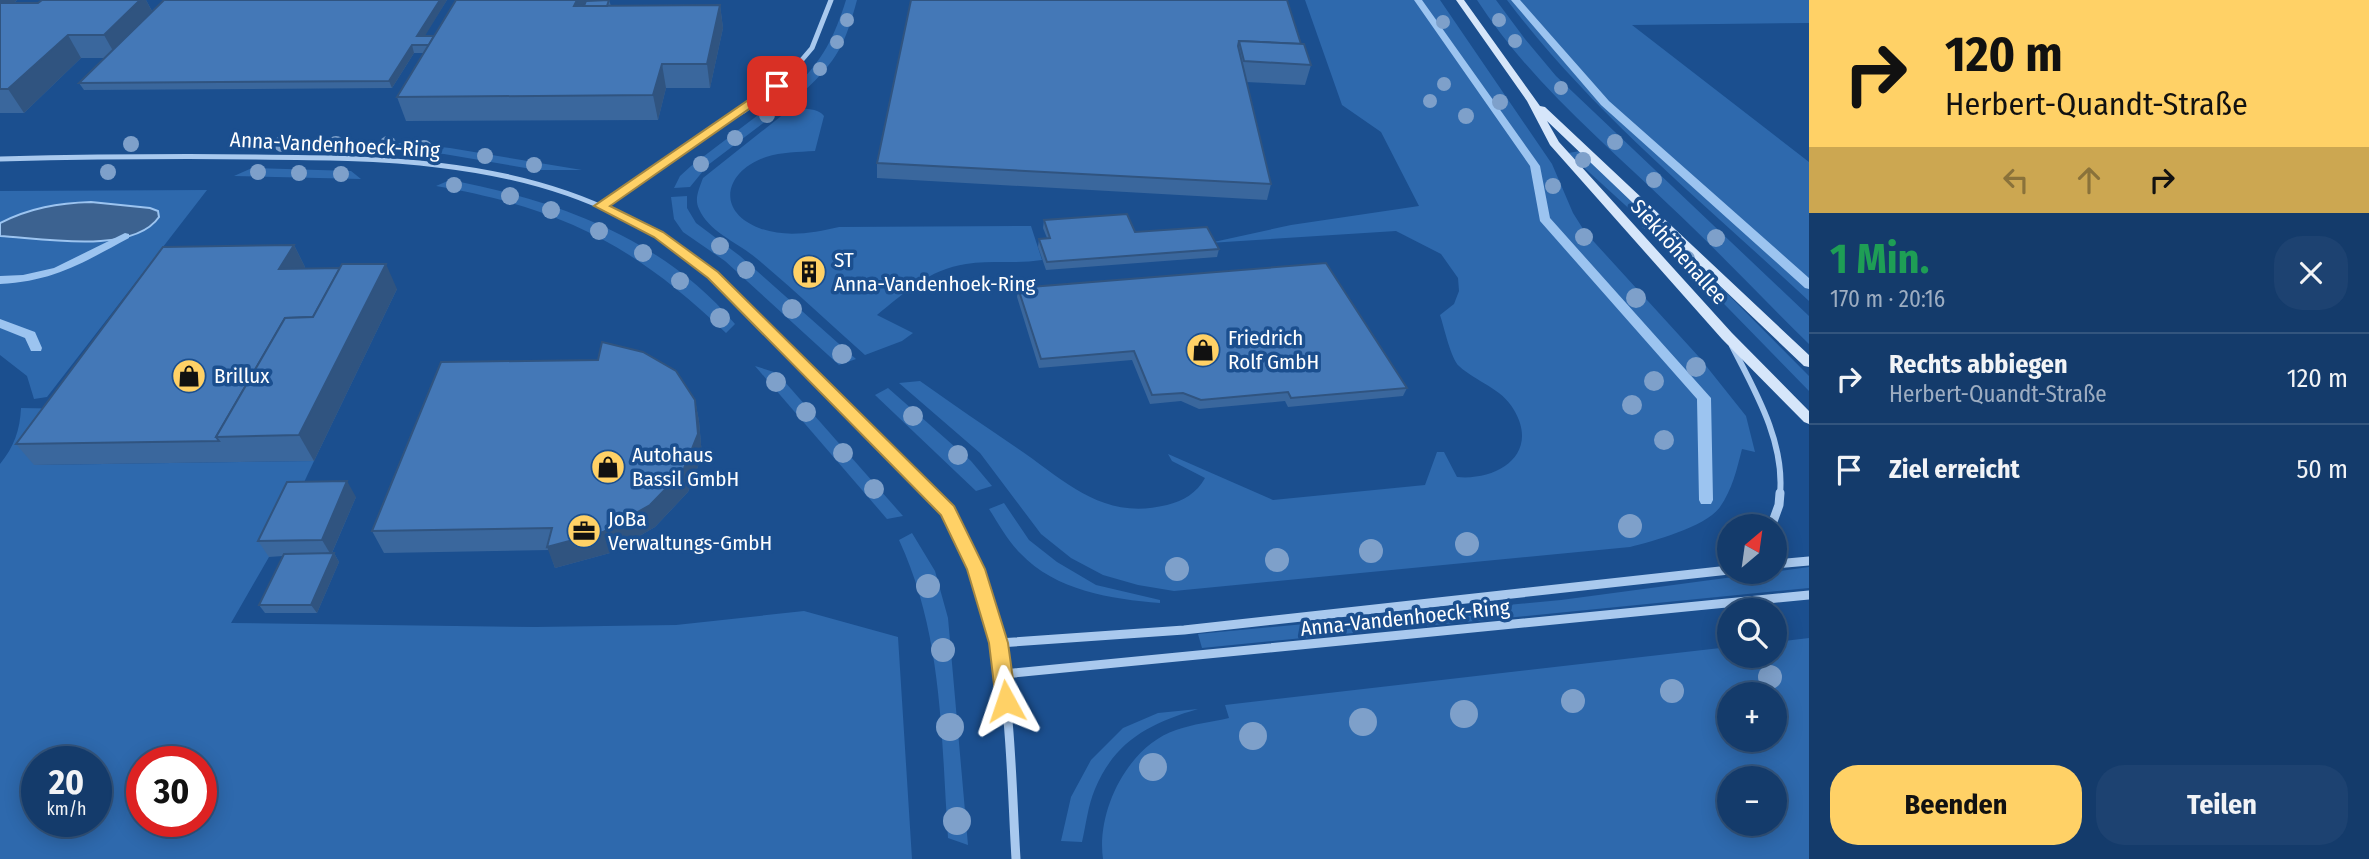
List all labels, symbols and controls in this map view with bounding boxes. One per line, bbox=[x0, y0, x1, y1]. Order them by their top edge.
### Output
text: 120 m bbox=[1945, 25, 2063, 84]
icon: right bbox=[1830, 28, 1921, 119]
pin bbox=[747, 56, 807, 116]
icon: arrive bbox=[758, 67, 796, 105]
text: Herbert-Quandt-Straße bbox=[1945, 85, 2248, 123]
street label: Anna-Vandenhoeck-Ring bbox=[229, 127, 441, 163]
icon: left bbox=[1997, 161, 2035, 199]
icon: ahead bbox=[2070, 161, 2108, 199]
icon: right bbox=[2143, 161, 2181, 199]
street label: Siekhöhenallee bbox=[1625, 194, 1733, 310]
text: 1 Min. bbox=[1830, 234, 1929, 284]
button: close bbox=[2274, 236, 2348, 310]
place label: ST Anna-Vandenhoek-Ring bbox=[834, 247, 1035, 297]
building icon: ST Anna-Vandenhoek-Ring bbox=[790, 253, 828, 291]
text: 170 m · 20:16 bbox=[1830, 285, 1945, 313]
place label: Friedrich Rolf GmbH bbox=[1228, 325, 1319, 375]
shop icon: Friedrich Rolf GmbH bbox=[1184, 331, 1222, 369]
text: Rechts abbiegen bbox=[1889, 349, 2068, 380]
shop icon: Brillux bbox=[170, 357, 208, 395]
icon: right bbox=[1830, 360, 1868, 398]
place label: Brillux bbox=[214, 363, 270, 389]
text: 120 m bbox=[2287, 363, 2348, 394]
text: Herbert-Quandt-Straße bbox=[1889, 380, 2107, 408]
place label: Autohaus Bassil GmbH bbox=[632, 442, 739, 492]
shop icon: Autohaus Bassil GmbH bbox=[589, 448, 627, 486]
icon: arrive bbox=[1830, 451, 1868, 489]
text: Ziel erreicht bbox=[1889, 454, 2020, 485]
text: 50 m bbox=[2296, 454, 2348, 485]
place label: JoBa Verwaltungs-GmbH bbox=[608, 506, 772, 556]
office icon: JoBa Verwaltungs-GmbH bbox=[565, 512, 603, 550]
north arrow bbox=[1717, 514, 1787, 584]
map controls bbox=[1717, 514, 1787, 836]
street label: Anna-Vandenhoeck-Ring bbox=[1299, 594, 1511, 642]
button: search bbox=[1717, 598, 1787, 668]
position arrow bbox=[969, 664, 1043, 738]
button: + bbox=[1717, 682, 1787, 752]
speed limit sign: 30 bbox=[126, 746, 217, 837]
text: 20 bbox=[49, 761, 84, 803]
button: Beenden bbox=[1830, 765, 2082, 845]
button: Teilen bbox=[2096, 765, 2348, 845]
button: − bbox=[1717, 766, 1787, 836]
text: km/h bbox=[46, 798, 87, 820]

